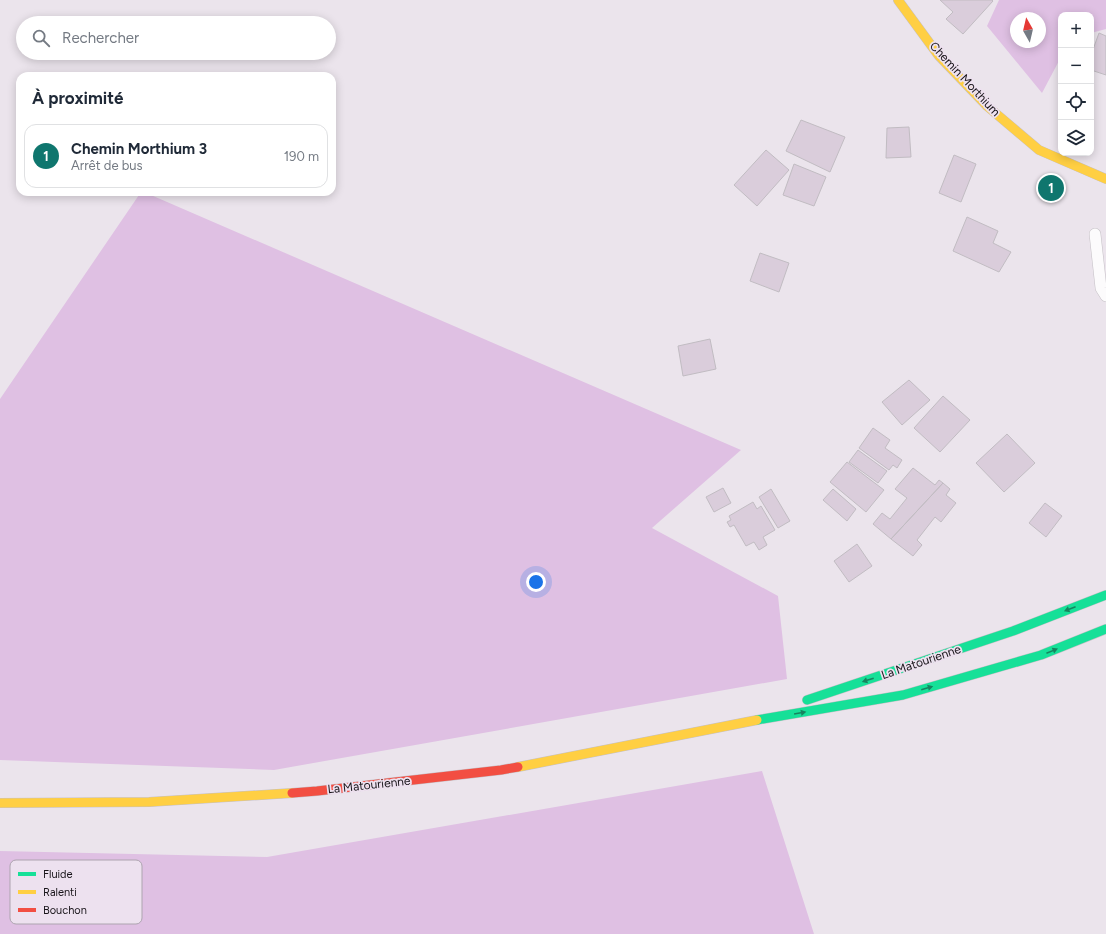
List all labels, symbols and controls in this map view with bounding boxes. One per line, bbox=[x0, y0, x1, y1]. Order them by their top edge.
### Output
north arrow bbox=[1010, 12, 1046, 48]
map controls bbox=[1058, 12, 1094, 156]
button: + bbox=[1058, 12, 1094, 48]
search box bbox=[16, 16, 336, 60]
icon: search bbox=[30, 27, 52, 49]
text: Rechercher bbox=[62, 29, 139, 47]
street label: Chemin Morthium bbox=[927, 39, 1003, 119]
button: − bbox=[1058, 48, 1094, 84]
button: locate bbox=[1058, 84, 1094, 120]
text: À proximité bbox=[32, 88, 123, 108]
button: layers bbox=[1058, 120, 1094, 156]
text: Chemin Morthium 3 bbox=[71, 140, 207, 158]
text: 1 bbox=[43, 149, 49, 164]
text: 190 m bbox=[284, 149, 319, 164]
text: Arrêt de bus bbox=[71, 158, 143, 173]
pin: 1 bbox=[1038, 173, 1064, 203]
your location bbox=[526, 572, 546, 592]
one-way arrow bbox=[1063, 606, 1075, 612]
street label: La Matourienne bbox=[879, 642, 963, 682]
one-way arrow bbox=[1046, 647, 1058, 653]
one-way arrow bbox=[862, 677, 874, 683]
one-way arrow bbox=[921, 685, 933, 691]
one-way arrow bbox=[794, 709, 806, 715]
street label: La Matourienne bbox=[327, 774, 411, 796]
legend bbox=[10, 860, 142, 924]
text: Fluide bbox=[43, 868, 73, 881]
text: Ralenti bbox=[43, 886, 77, 899]
text: Bouchon bbox=[43, 904, 87, 917]

